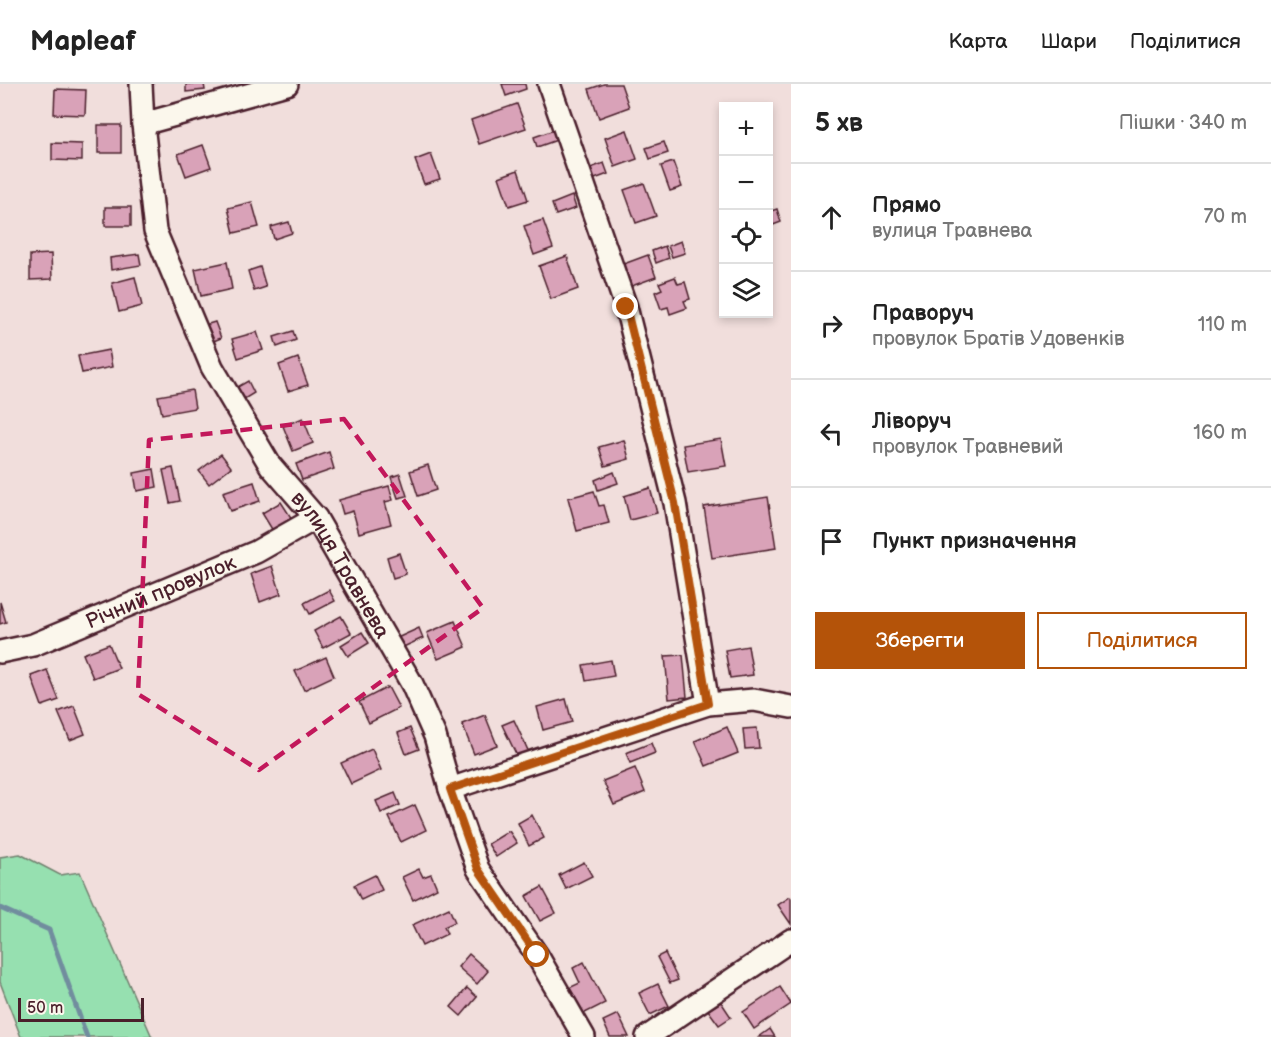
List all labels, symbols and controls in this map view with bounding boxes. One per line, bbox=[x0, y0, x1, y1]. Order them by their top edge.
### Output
text: Mapleaf bbox=[30, 25, 136, 58]
text: Карта bbox=[948, 29, 1008, 54]
text: Шари bbox=[1041, 29, 1097, 54]
text: Поділитися bbox=[1130, 29, 1241, 54]
map controls bbox=[719, 102, 773, 318]
button: + bbox=[719, 102, 773, 156]
text: 5 хв bbox=[815, 108, 863, 139]
text: Пішки · 340 m bbox=[1119, 111, 1247, 135]
button: − bbox=[719, 156, 773, 210]
text: Прямо bbox=[872, 192, 941, 219]
icon: ahead bbox=[815, 201, 848, 234]
text: 70 m bbox=[1203, 205, 1247, 229]
button: locate bbox=[719, 210, 773, 264]
text: вулиця Травнева bbox=[872, 219, 1032, 243]
button: layers bbox=[719, 264, 773, 318]
route end bbox=[612, 293, 638, 319]
text: Праворуч bbox=[872, 300, 974, 327]
icon: right bbox=[815, 309, 848, 342]
text: 110 m bbox=[1198, 313, 1247, 337]
text: провулок Братів Удовенків bbox=[872, 327, 1124, 351]
text: Ліворуч bbox=[872, 408, 952, 435]
icon: left bbox=[815, 417, 848, 450]
text: 160 m bbox=[1193, 421, 1247, 445]
text: провулок Травневий bbox=[872, 435, 1064, 459]
street label: вулиця Травнева bbox=[286, 486, 396, 643]
icon: arrive bbox=[815, 525, 848, 558]
text: Пункт призначення bbox=[872, 528, 1077, 555]
street label: Річний провулок bbox=[82, 549, 239, 634]
button: Зберегти bbox=[815, 612, 1025, 669]
button: Поділитися bbox=[1037, 612, 1247, 669]
route start bbox=[523, 941, 549, 967]
scale bar bbox=[18, 995, 144, 1022]
text: 50 m bbox=[27, 999, 63, 1018]

